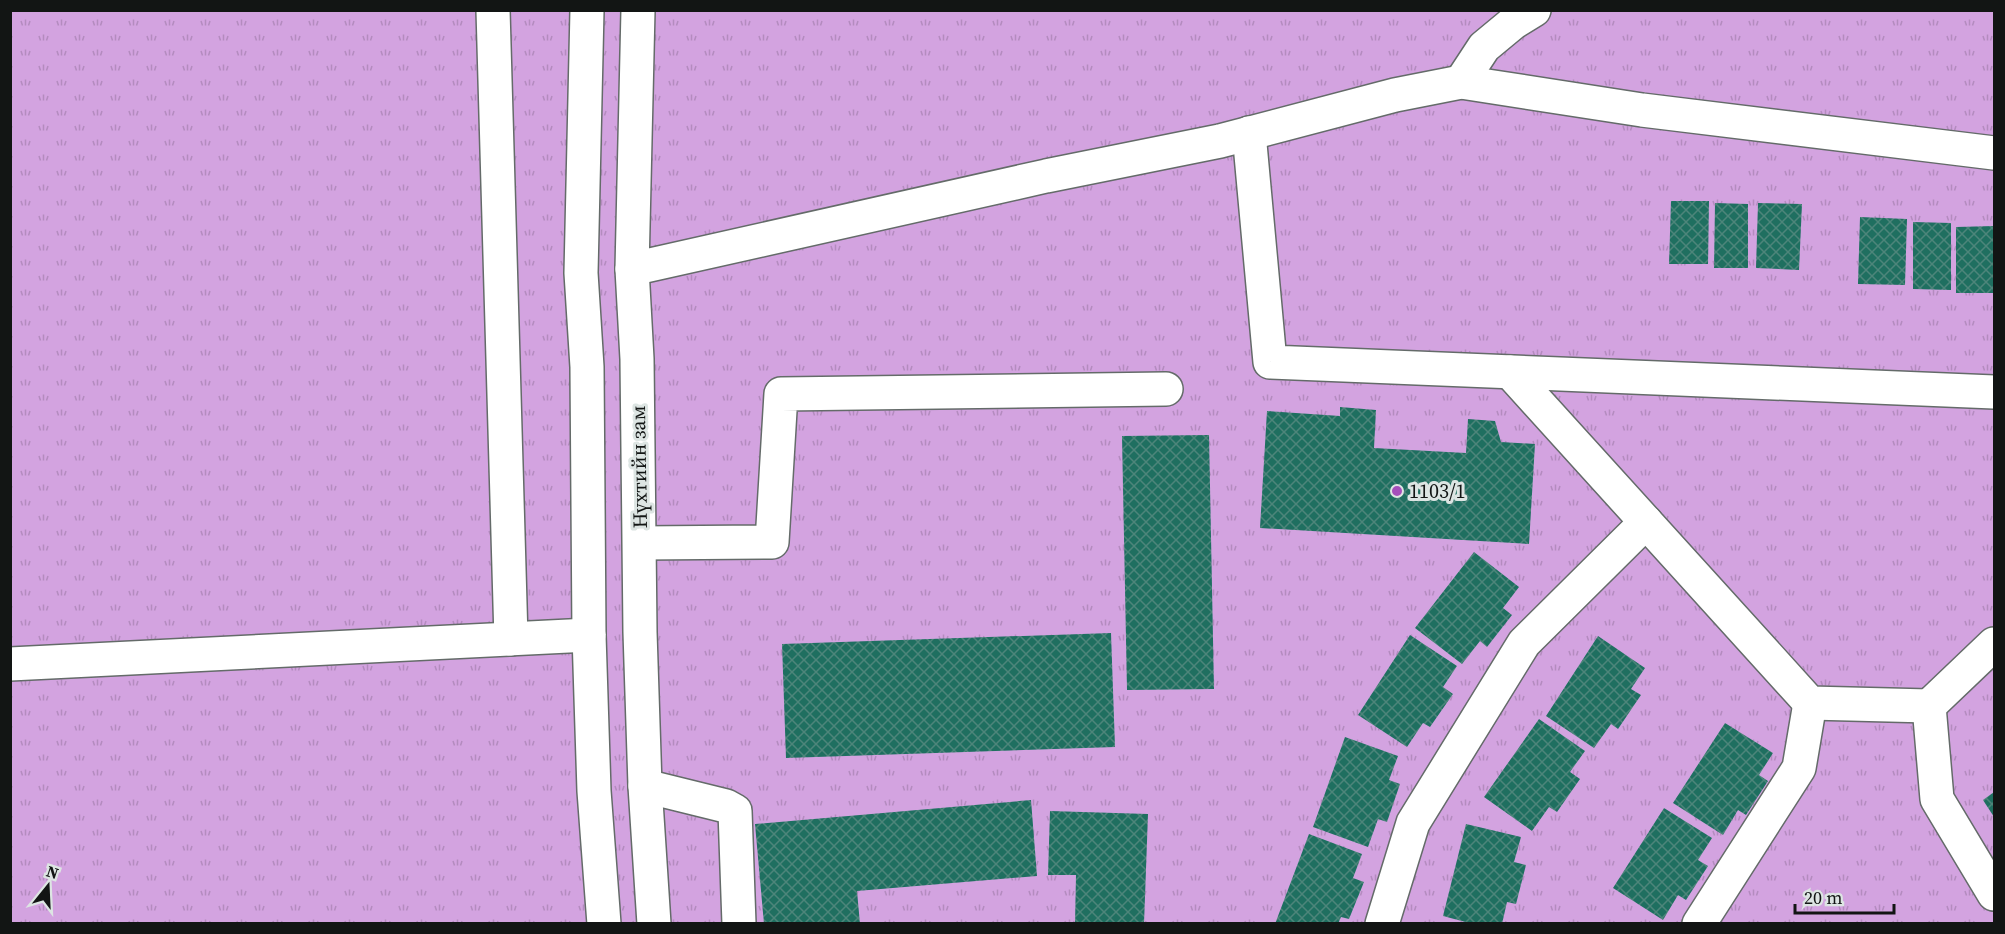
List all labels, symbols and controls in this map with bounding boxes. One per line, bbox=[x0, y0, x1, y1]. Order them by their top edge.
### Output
street label: Нүхтийн зам bbox=[624, 405, 654, 529]
place label: 1103/1 bbox=[1409, 477, 1466, 505]
marker: 1103/1 bbox=[1390, 484, 1404, 498]
north arrow bbox=[18, 856, 78, 916]
text: N bbox=[44, 859, 62, 884]
scale bar bbox=[1795, 877, 1894, 915]
text: 20 m bbox=[1804, 885, 1842, 910]

